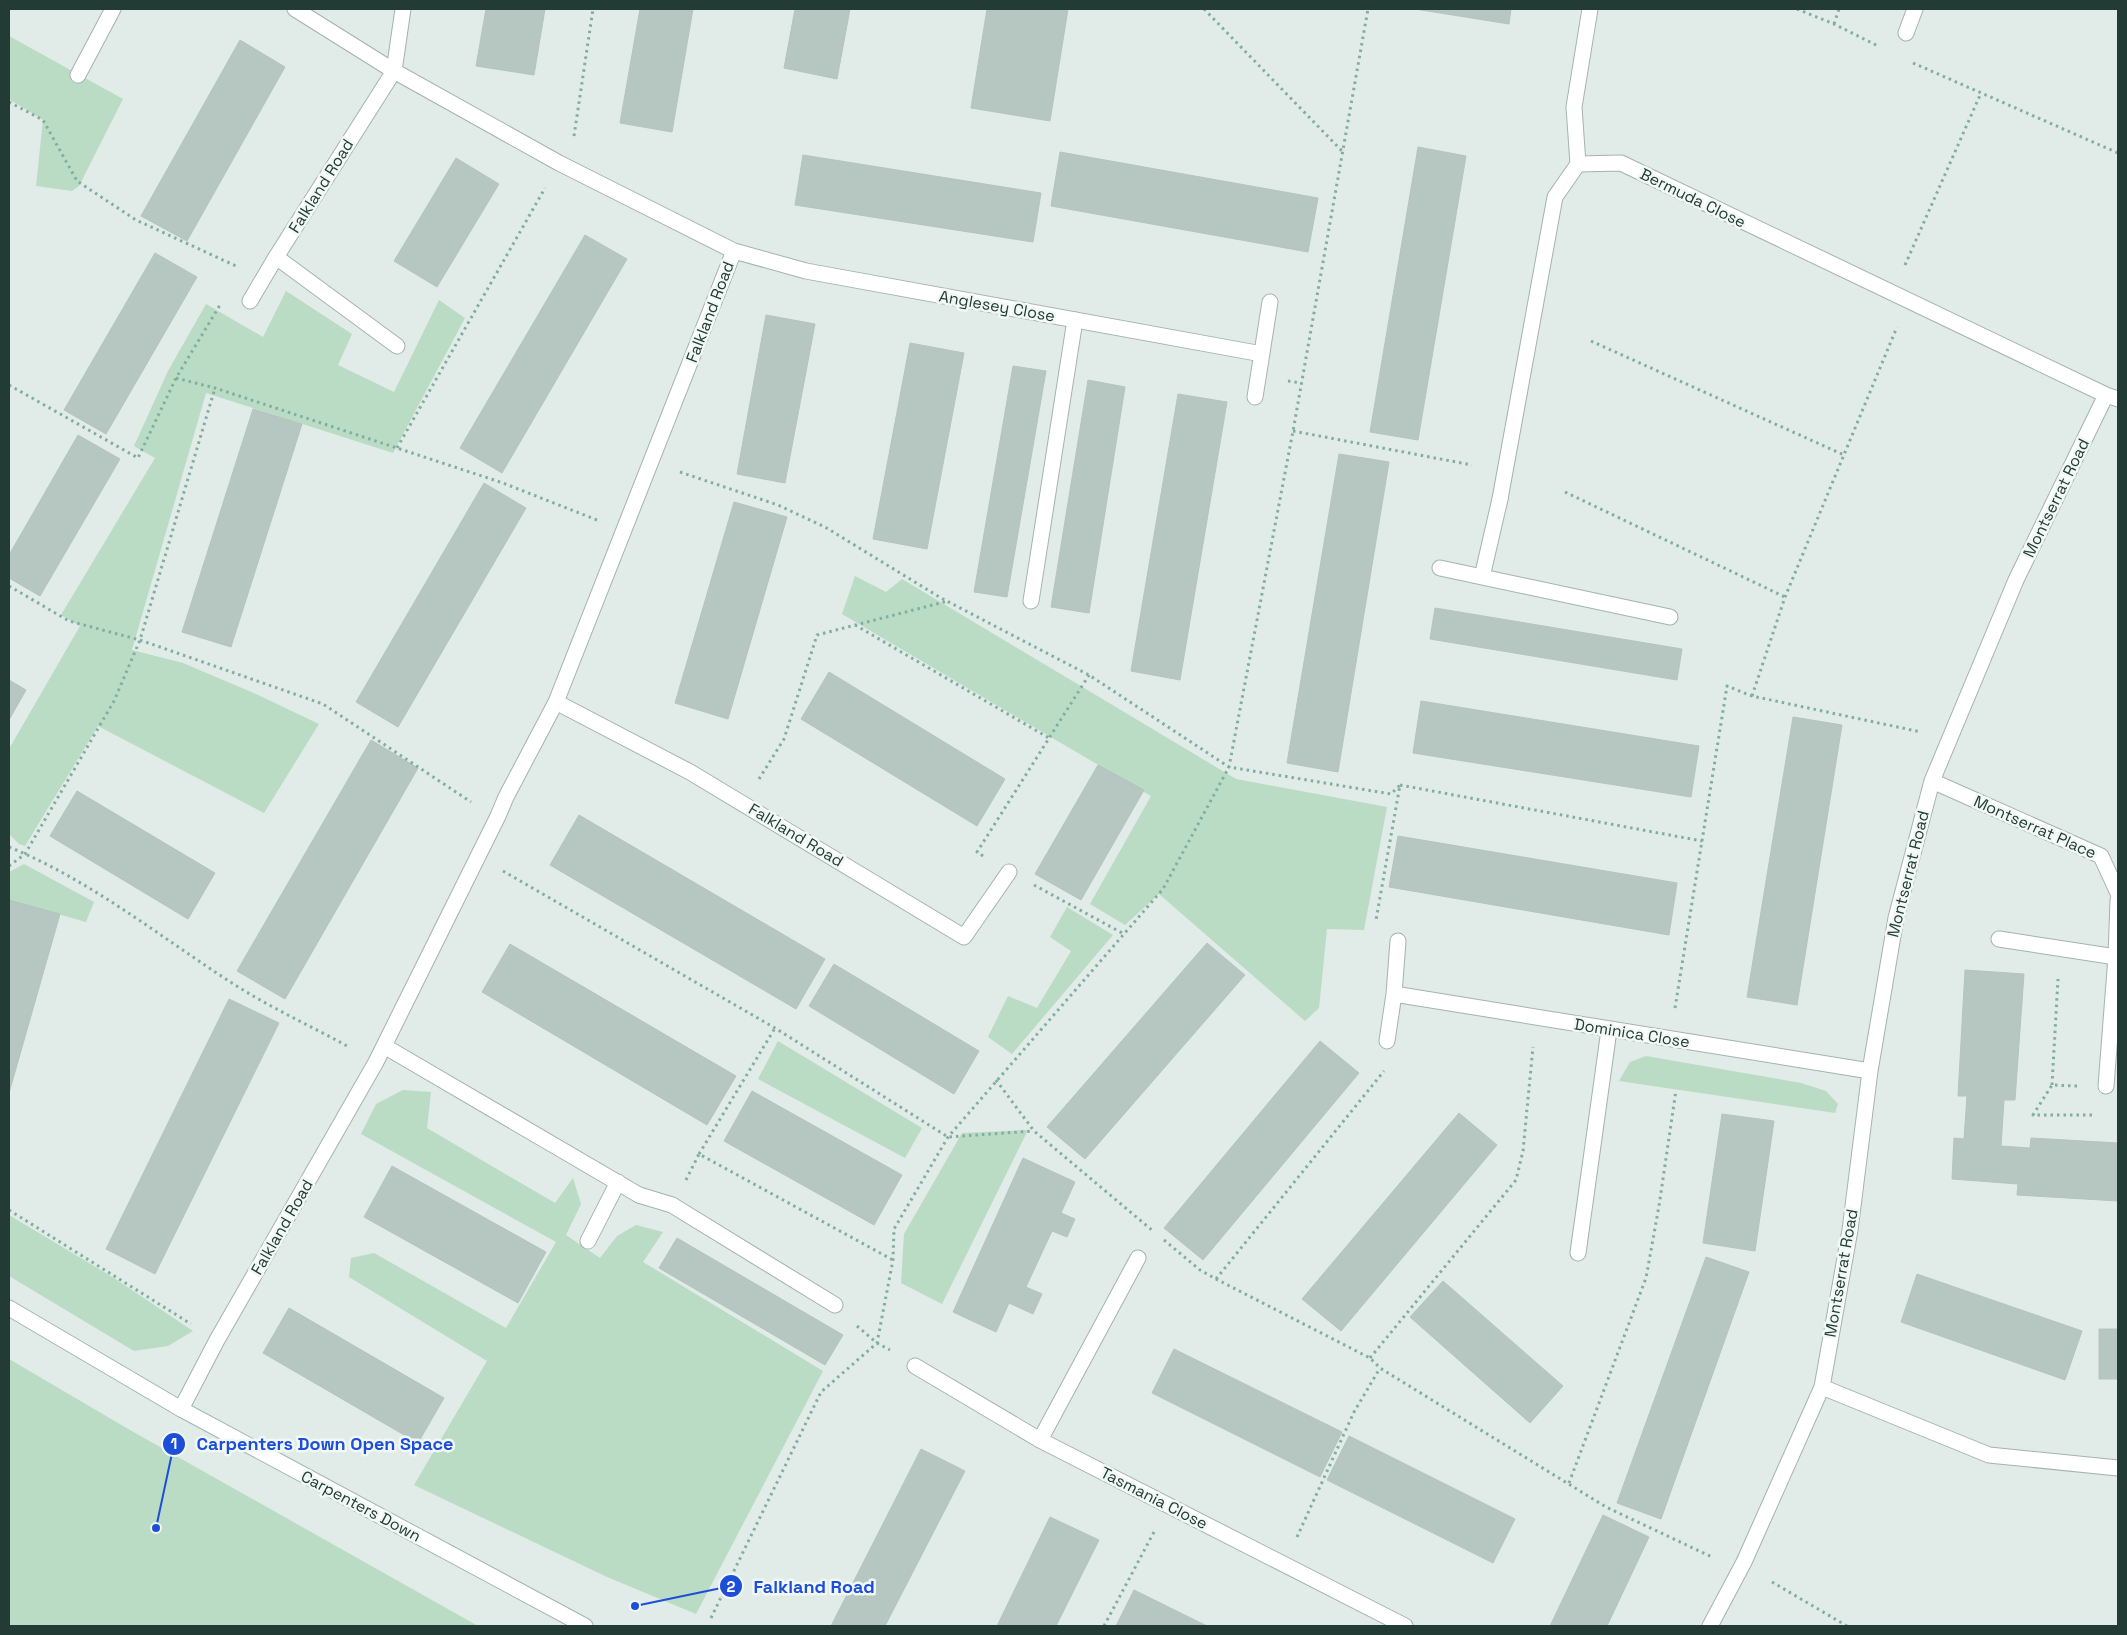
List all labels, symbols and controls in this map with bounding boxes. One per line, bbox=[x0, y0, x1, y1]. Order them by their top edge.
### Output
street label: Falkland Road bbox=[284, 135, 358, 237]
street label: Bermuda Close bbox=[1637, 163, 1749, 233]
street label: Falkland Road bbox=[681, 258, 739, 366]
street label: Anglesey Close bbox=[937, 285, 1057, 327]
street label: Montserrat Road bbox=[2018, 435, 2094, 561]
street label: Montserrat Place bbox=[1970, 791, 2100, 863]
street label: Falkland Road bbox=[745, 798, 847, 872]
street label: Montserrat Road bbox=[1882, 808, 1934, 940]
street label: Dominica Close bbox=[1573, 1013, 1691, 1053]
street label: Falkland Road bbox=[246, 1175, 318, 1279]
street label: Montserrat Road bbox=[1819, 1207, 1863, 1339]
callout: Carpenters Down Open Space bbox=[161, 1427, 463, 1460]
text: Carpenters Down Open Space bbox=[196, 1432, 454, 1455]
text: 1 bbox=[171, 1434, 177, 1453]
street label: Tasmania Close bbox=[1097, 1462, 1211, 1534]
street label: Carpenters Down bbox=[297, 1466, 425, 1546]
callout: Falkland Road bbox=[718, 1570, 885, 1603]
text: Falkland Road bbox=[753, 1575, 875, 1598]
text: 2 bbox=[727, 1577, 736, 1596]

